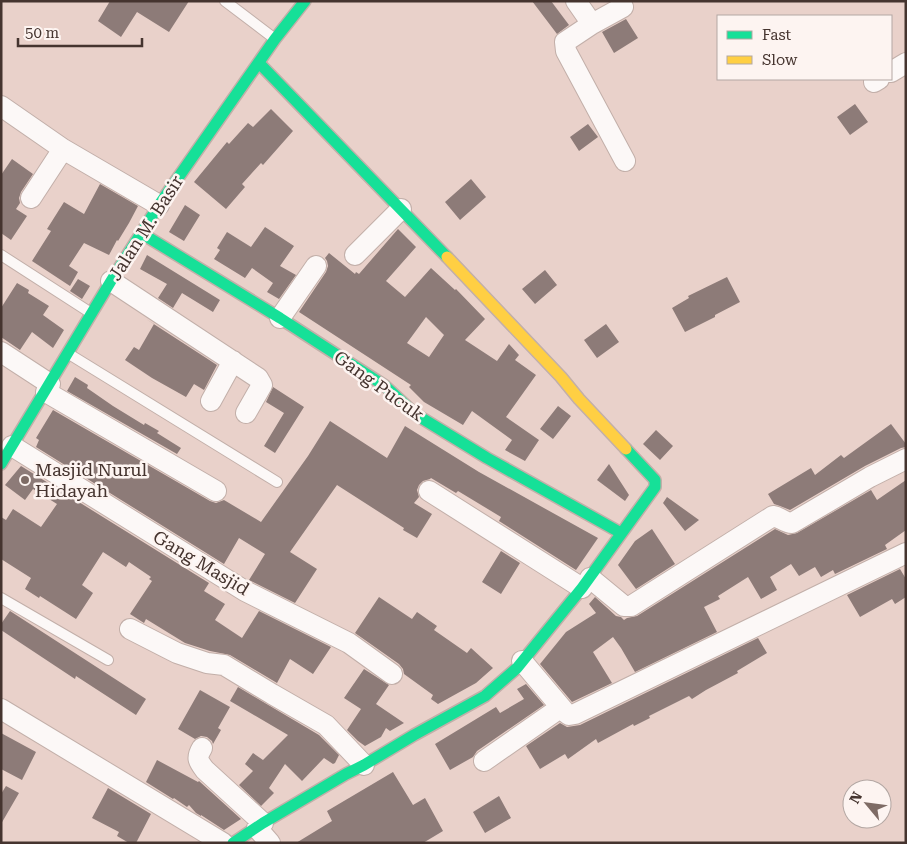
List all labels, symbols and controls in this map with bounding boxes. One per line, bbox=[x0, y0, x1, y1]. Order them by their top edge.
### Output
scale bar bbox=[18, 15, 141, 47]
legend bbox=[717, 15, 892, 80]
text: 50 m bbox=[25, 24, 60, 42]
text: Fast bbox=[762, 26, 792, 44]
text: Slow bbox=[762, 51, 798, 69]
street label: Jalan M. Basir bbox=[104, 171, 187, 284]
street label: Gang Pucuk bbox=[330, 346, 428, 425]
place label: Masjid Nurul Hidayah bbox=[35, 459, 148, 501]
marker: Masjid Nurul Hidayah bbox=[19, 474, 31, 486]
street label: Gang Masjid bbox=[149, 526, 253, 600]
north arrow bbox=[842, 779, 892, 829]
text: N bbox=[846, 789, 865, 806]

